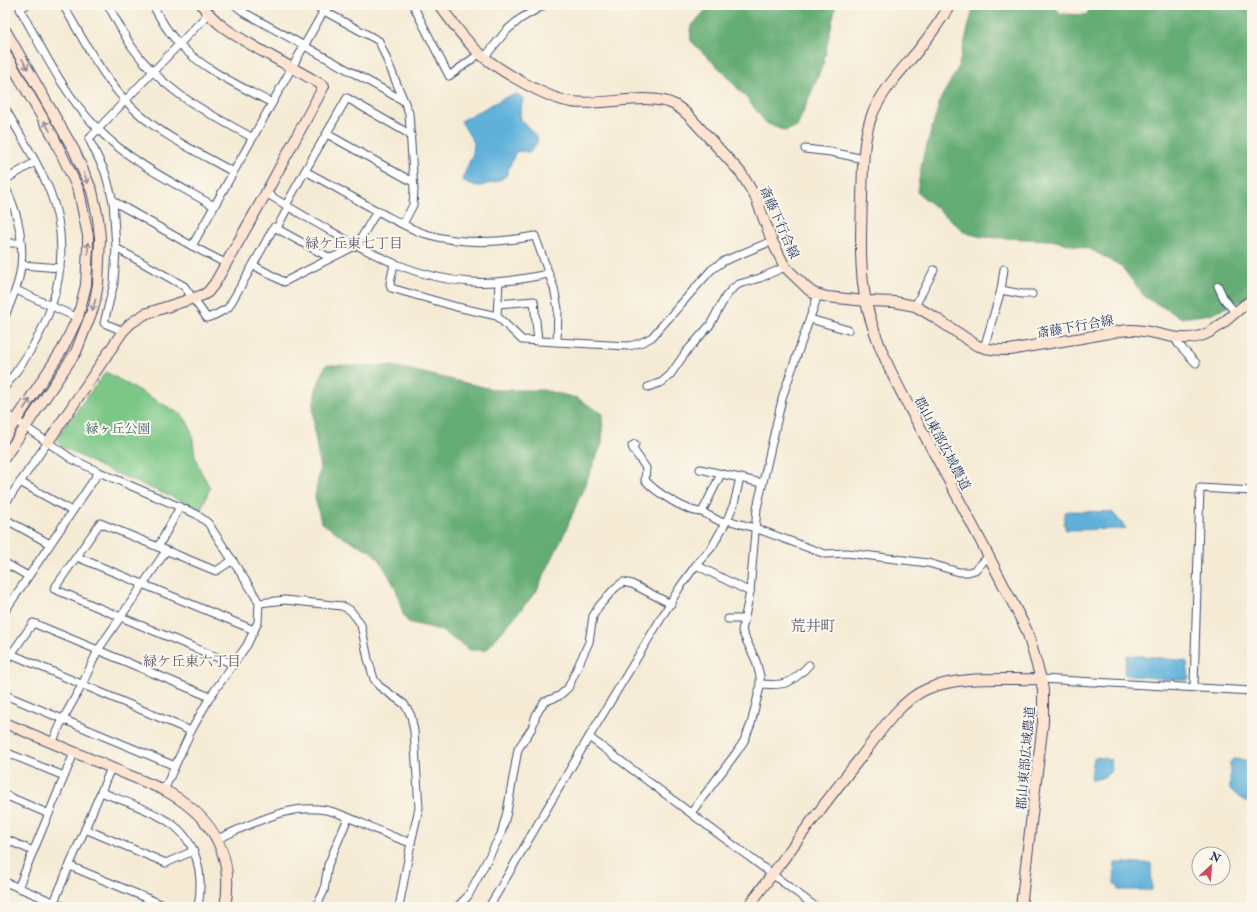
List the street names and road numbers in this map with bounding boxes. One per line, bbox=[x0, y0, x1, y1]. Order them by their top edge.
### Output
street label: 斎藤下行合線 bbox=[756, 184, 802, 261]
street label: 斎藤下行合線 bbox=[1035, 312, 1115, 342]
street label: 郡山東部広域農道 bbox=[911, 394, 974, 493]
street label: 郡山東部広域農道 bbox=[1013, 706, 1038, 811]

